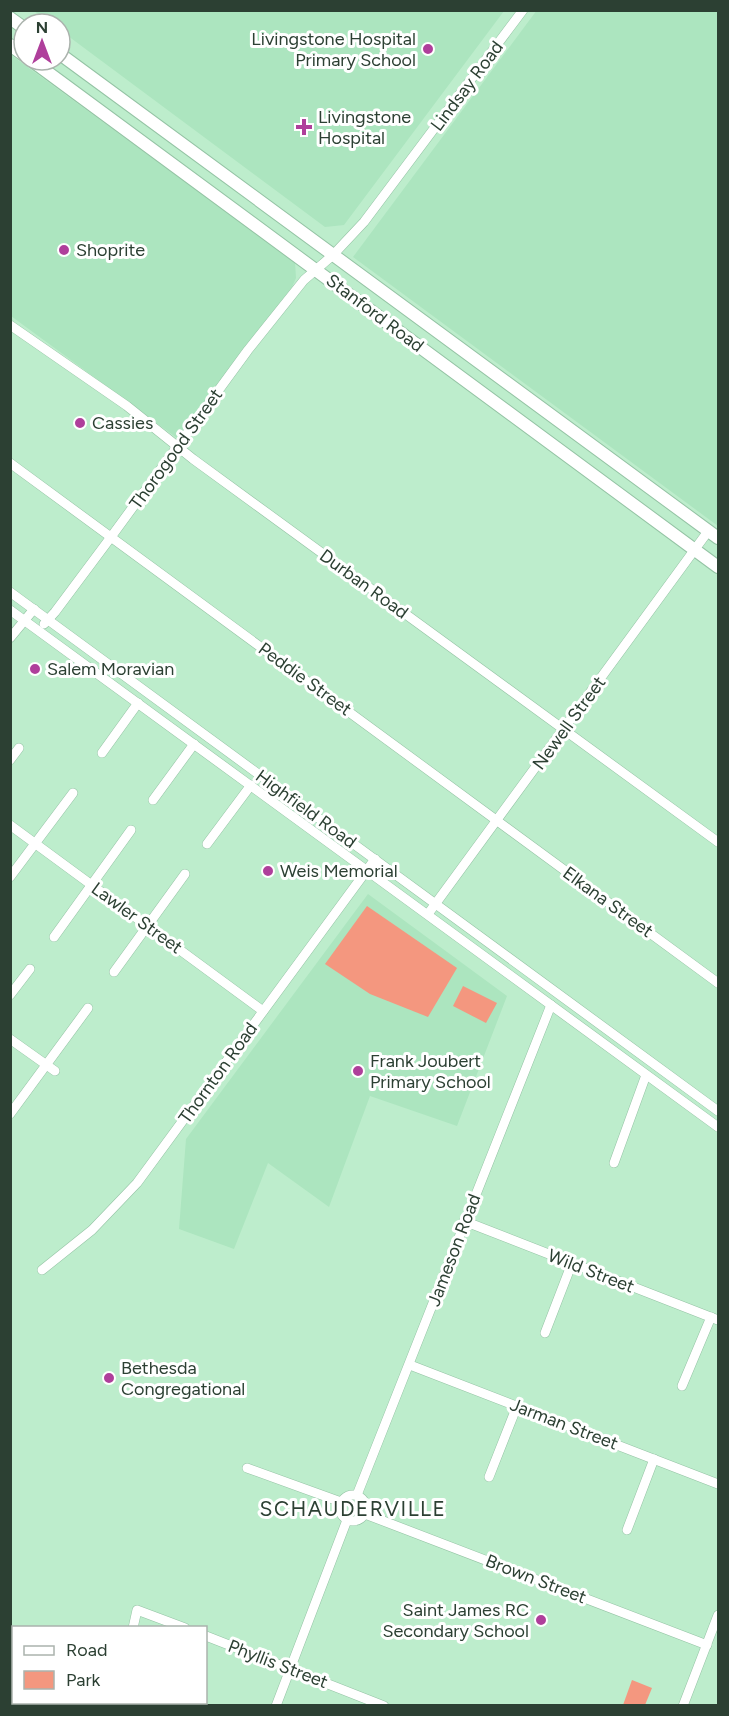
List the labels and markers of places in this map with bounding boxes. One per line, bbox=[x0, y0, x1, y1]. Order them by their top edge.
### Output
place label: Livingstone Hospital Primary School bbox=[251, 28, 416, 71]
marker: Livingstone Hospital Primary School bbox=[421, 42, 435, 56]
place label: Livingstone Hospital bbox=[318, 106, 411, 149]
marker: Livingstone Hospital bbox=[295, 118, 313, 136]
place label: Shoprite bbox=[76, 239, 145, 261]
marker: Shoprite bbox=[57, 243, 71, 257]
place label: Cassies bbox=[92, 412, 153, 434]
marker: Cassies bbox=[73, 416, 87, 430]
place label: Salem Moravian bbox=[47, 658, 174, 680]
marker: Salem Moravian bbox=[28, 662, 42, 676]
place label: Weis Memorial bbox=[280, 860, 398, 882]
marker: Weis Memorial bbox=[261, 864, 275, 878]
place label: Frank Joubert Primary School bbox=[370, 1050, 491, 1093]
marker: Frank Joubert Primary School bbox=[351, 1064, 365, 1078]
place label: Bethesda Congregational bbox=[121, 1357, 245, 1400]
marker: Bethesda Congregational bbox=[102, 1371, 116, 1385]
place label: Saint James RC Secondary School bbox=[382, 1599, 529, 1642]
marker: Saint James RC Secondary School bbox=[534, 1613, 548, 1627]

